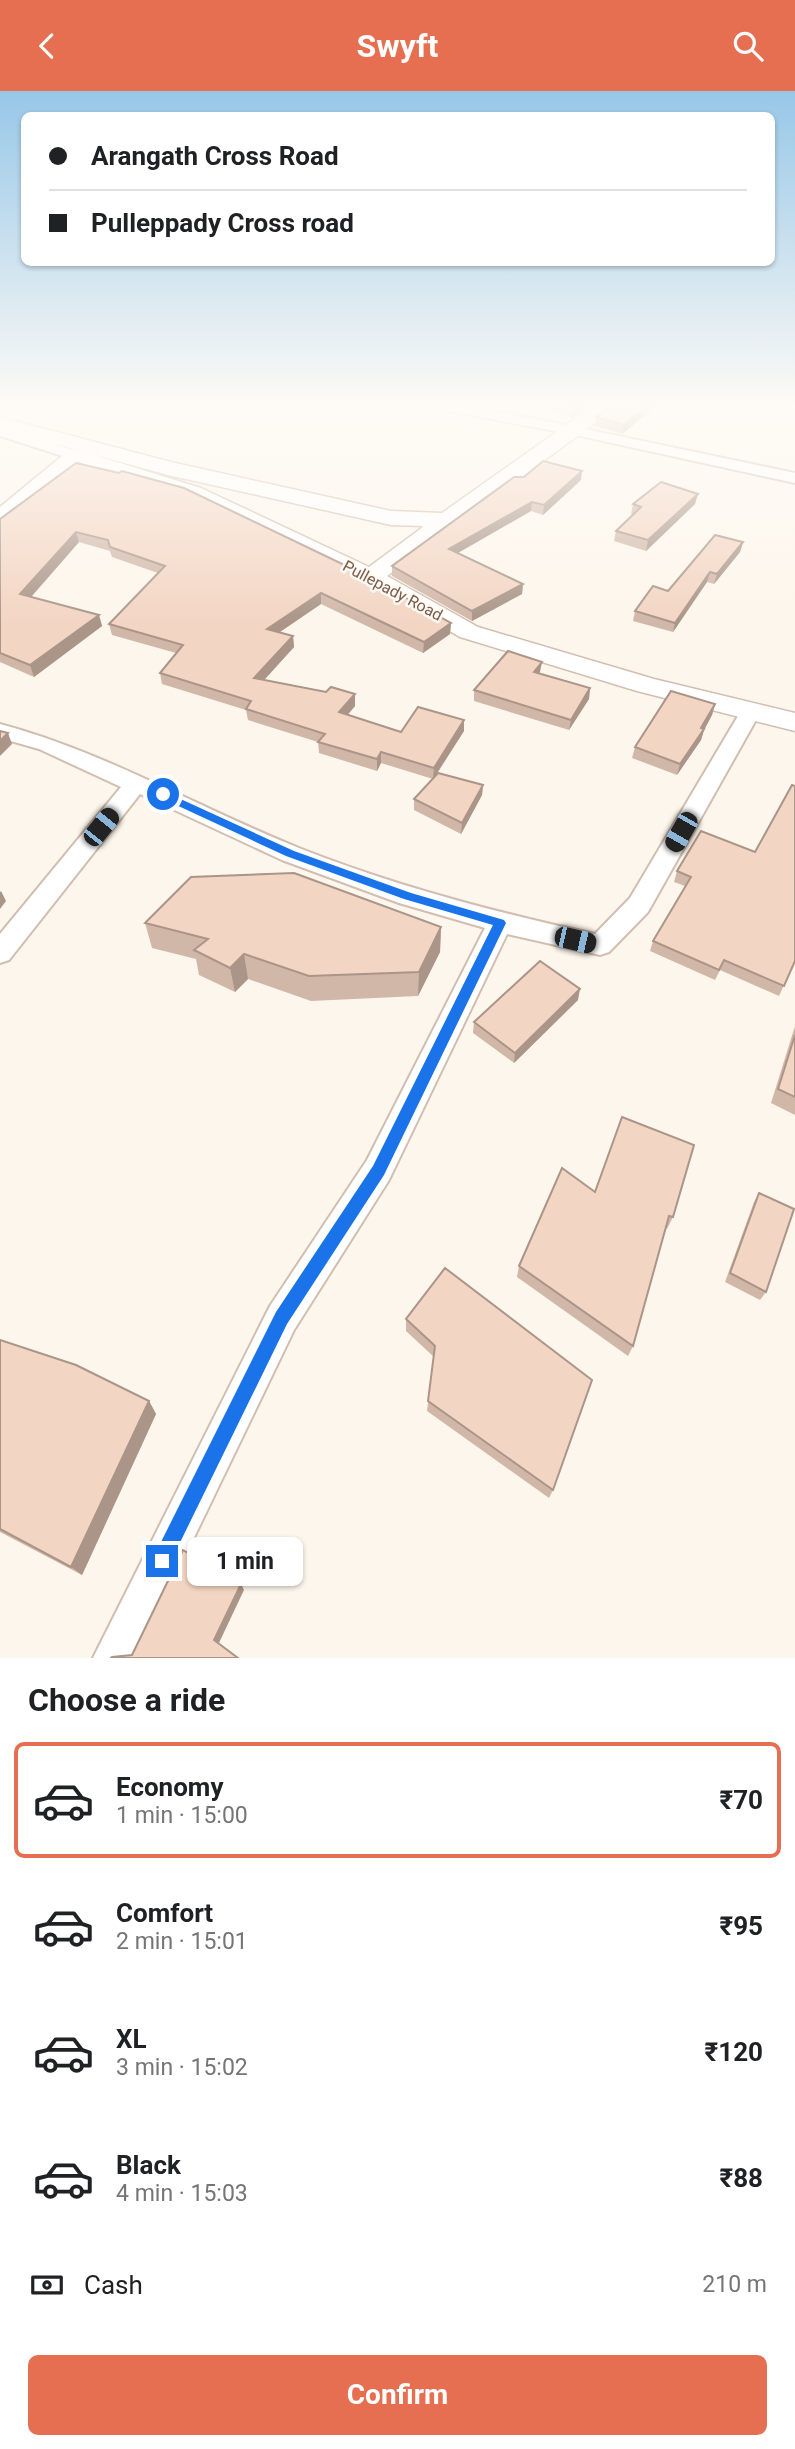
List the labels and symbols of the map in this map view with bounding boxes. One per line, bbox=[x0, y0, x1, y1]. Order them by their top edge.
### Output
street label: Pullepady Road bbox=[340, 556, 446, 625]
route start bbox=[147, 778, 179, 810]
car bbox=[80, 804, 123, 850]
car bbox=[662, 809, 701, 855]
car bbox=[553, 925, 598, 955]
callout: 1 min bbox=[186, 1537, 302, 1585]
route end bbox=[146, 1545, 178, 1577]

